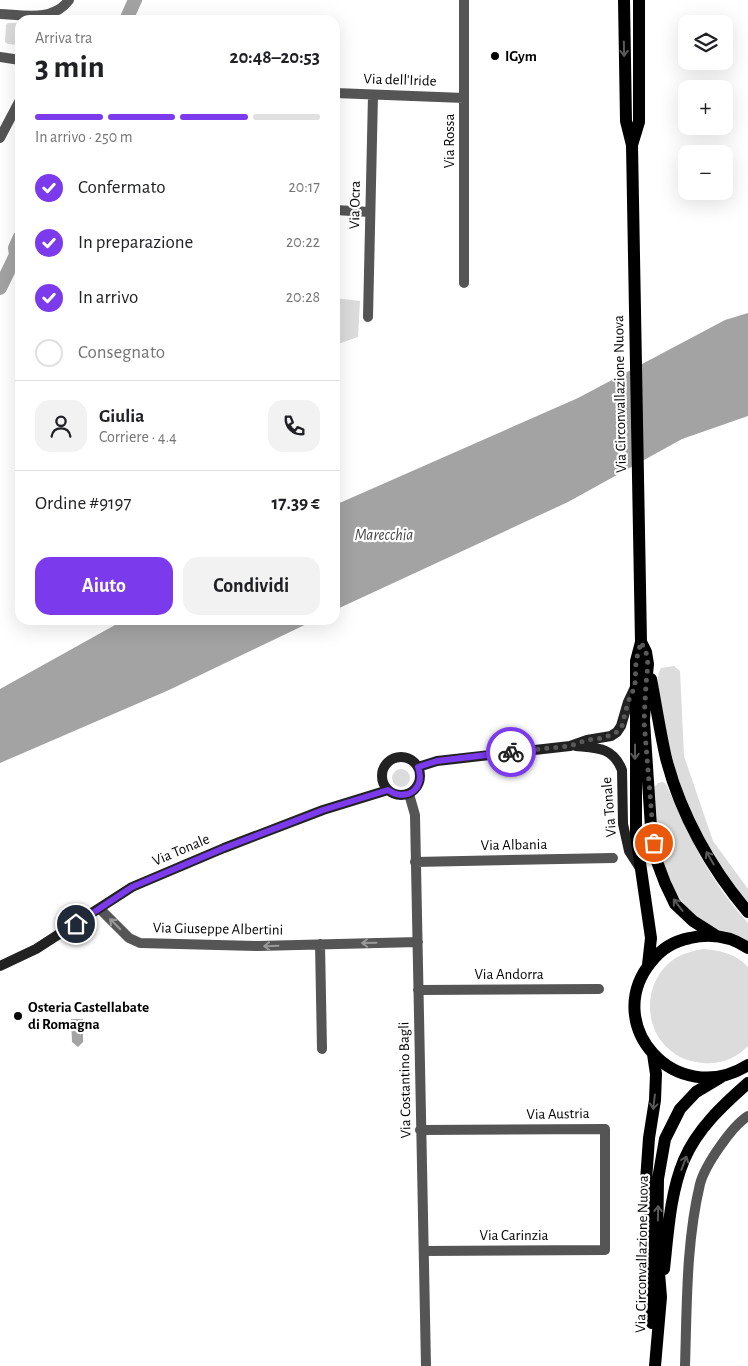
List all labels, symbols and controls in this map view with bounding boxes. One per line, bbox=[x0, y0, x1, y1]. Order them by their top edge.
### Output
map controls bbox=[678, 15, 733, 200]
button: layers bbox=[678, 15, 733, 70]
text: Arriva tra bbox=[35, 30, 92, 46]
one-way arrow bbox=[620, 40, 629, 56]
text: 20:48–20:53 bbox=[230, 48, 320, 67]
place label: IGym bbox=[505, 49, 537, 64]
marker: IGym bbox=[489, 50, 501, 62]
text: 3 min bbox=[35, 51, 105, 83]
street label: Via dell'Iride bbox=[363, 71, 437, 89]
button: + bbox=[678, 80, 733, 135]
street label: Via Rossa bbox=[442, 114, 457, 168]
text: In arrivo · 250 m bbox=[35, 129, 133, 145]
button: − bbox=[678, 145, 733, 200]
icon: check bbox=[35, 174, 63, 202]
text: Confermato bbox=[78, 178, 166, 197]
text: 20:17 bbox=[288, 179, 320, 195]
street label: Via Ocra bbox=[347, 181, 363, 229]
icon: check bbox=[35, 229, 63, 257]
text: In preparazione bbox=[78, 233, 193, 252]
text: 20:22 bbox=[286, 234, 320, 250]
icon: check bbox=[35, 284, 63, 312]
text: In arrivo bbox=[78, 288, 138, 307]
text: 20:28 bbox=[286, 289, 320, 305]
street label: Via Circonvallazione Nuova bbox=[611, 315, 629, 473]
text: Consegnato bbox=[78, 343, 165, 362]
button: person bbox=[35, 400, 87, 452]
button: phone bbox=[268, 400, 320, 452]
text: Giulia bbox=[99, 407, 144, 426]
text: Corriere · 4.4 bbox=[99, 429, 177, 445]
text: Ordine #9197 bbox=[35, 494, 131, 513]
text: 17.39 € bbox=[271, 494, 320, 513]
water label: Marecchia bbox=[355, 527, 413, 543]
button: Aiuto bbox=[35, 557, 173, 615]
button: Condividi bbox=[183, 557, 320, 615]
courier bbox=[486, 727, 536, 777]
icon: bike bbox=[497, 738, 525, 766]
one-way arrow bbox=[630, 744, 640, 760]
street label: Via Tonale bbox=[599, 776, 619, 838]
pin bbox=[633, 822, 675, 864]
icon: bag bbox=[640, 829, 668, 857]
street label: Via Tonale bbox=[150, 831, 212, 869]
street label: Via Albania bbox=[481, 837, 548, 853]
one-way arrow bbox=[705, 851, 715, 866]
one-way arrow bbox=[673, 898, 683, 912]
pin bbox=[55, 903, 97, 945]
icon: home bbox=[62, 910, 90, 938]
one-way arrow bbox=[109, 918, 121, 931]
street label: Via Giuseppe Albertini bbox=[153, 920, 283, 938]
one-way arrow bbox=[361, 938, 378, 948]
one-way arrow bbox=[263, 941, 279, 950]
street label: Via Andorra bbox=[474, 967, 544, 982]
place label: Osteria Castellabate di Romagna bbox=[28, 1000, 149, 1032]
marker: Osteria Castellabate di Romagna bbox=[12, 1010, 24, 1022]
street label: Via Costantino Bagli bbox=[396, 1021, 414, 1139]
one-way arrow bbox=[649, 1094, 659, 1110]
street label: Via Austria bbox=[526, 1106, 590, 1122]
one-way arrow bbox=[679, 1156, 689, 1171]
street label: Via Circonvallazione Nuova bbox=[633, 1175, 651, 1333]
one-way arrow bbox=[653, 1205, 662, 1221]
street label: Via Carinzia bbox=[479, 1228, 549, 1243]

